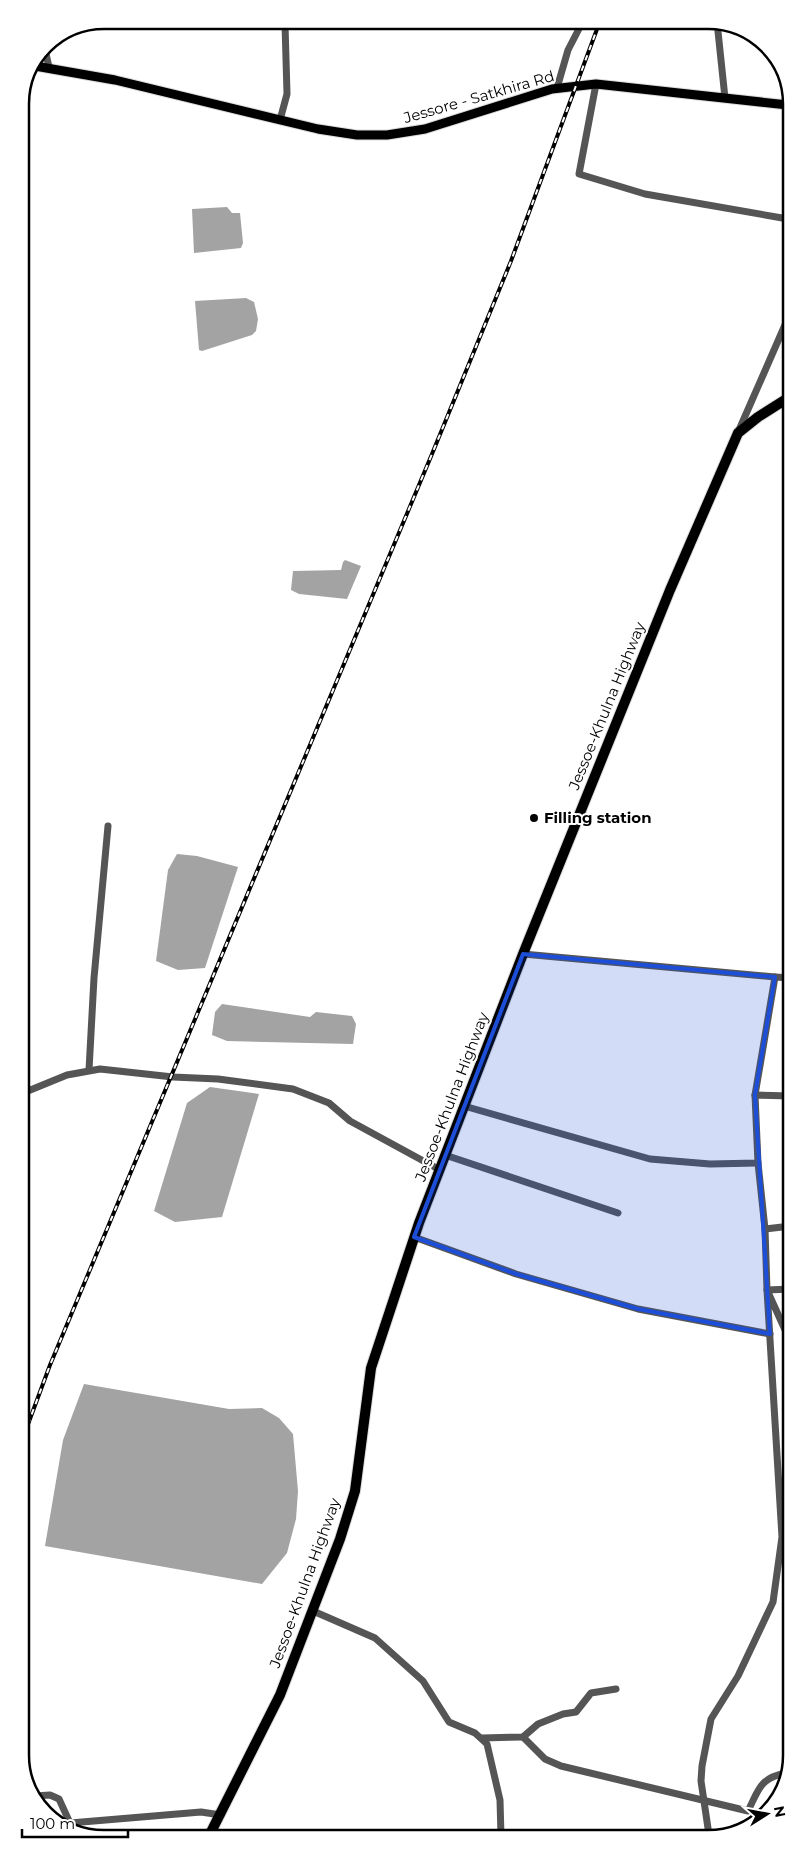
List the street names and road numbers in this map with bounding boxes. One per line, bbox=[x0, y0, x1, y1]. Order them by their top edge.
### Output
street label: Jessore - Satkhira Rd bbox=[400, 66, 556, 127]
street label: Jessoe-Khulna Highway bbox=[564, 618, 649, 794]
street label: Jessoe-Khulna Highway bbox=[410, 1009, 493, 1185]
street label: Jessoe-Khulna Highway bbox=[265, 1494, 344, 1671]

